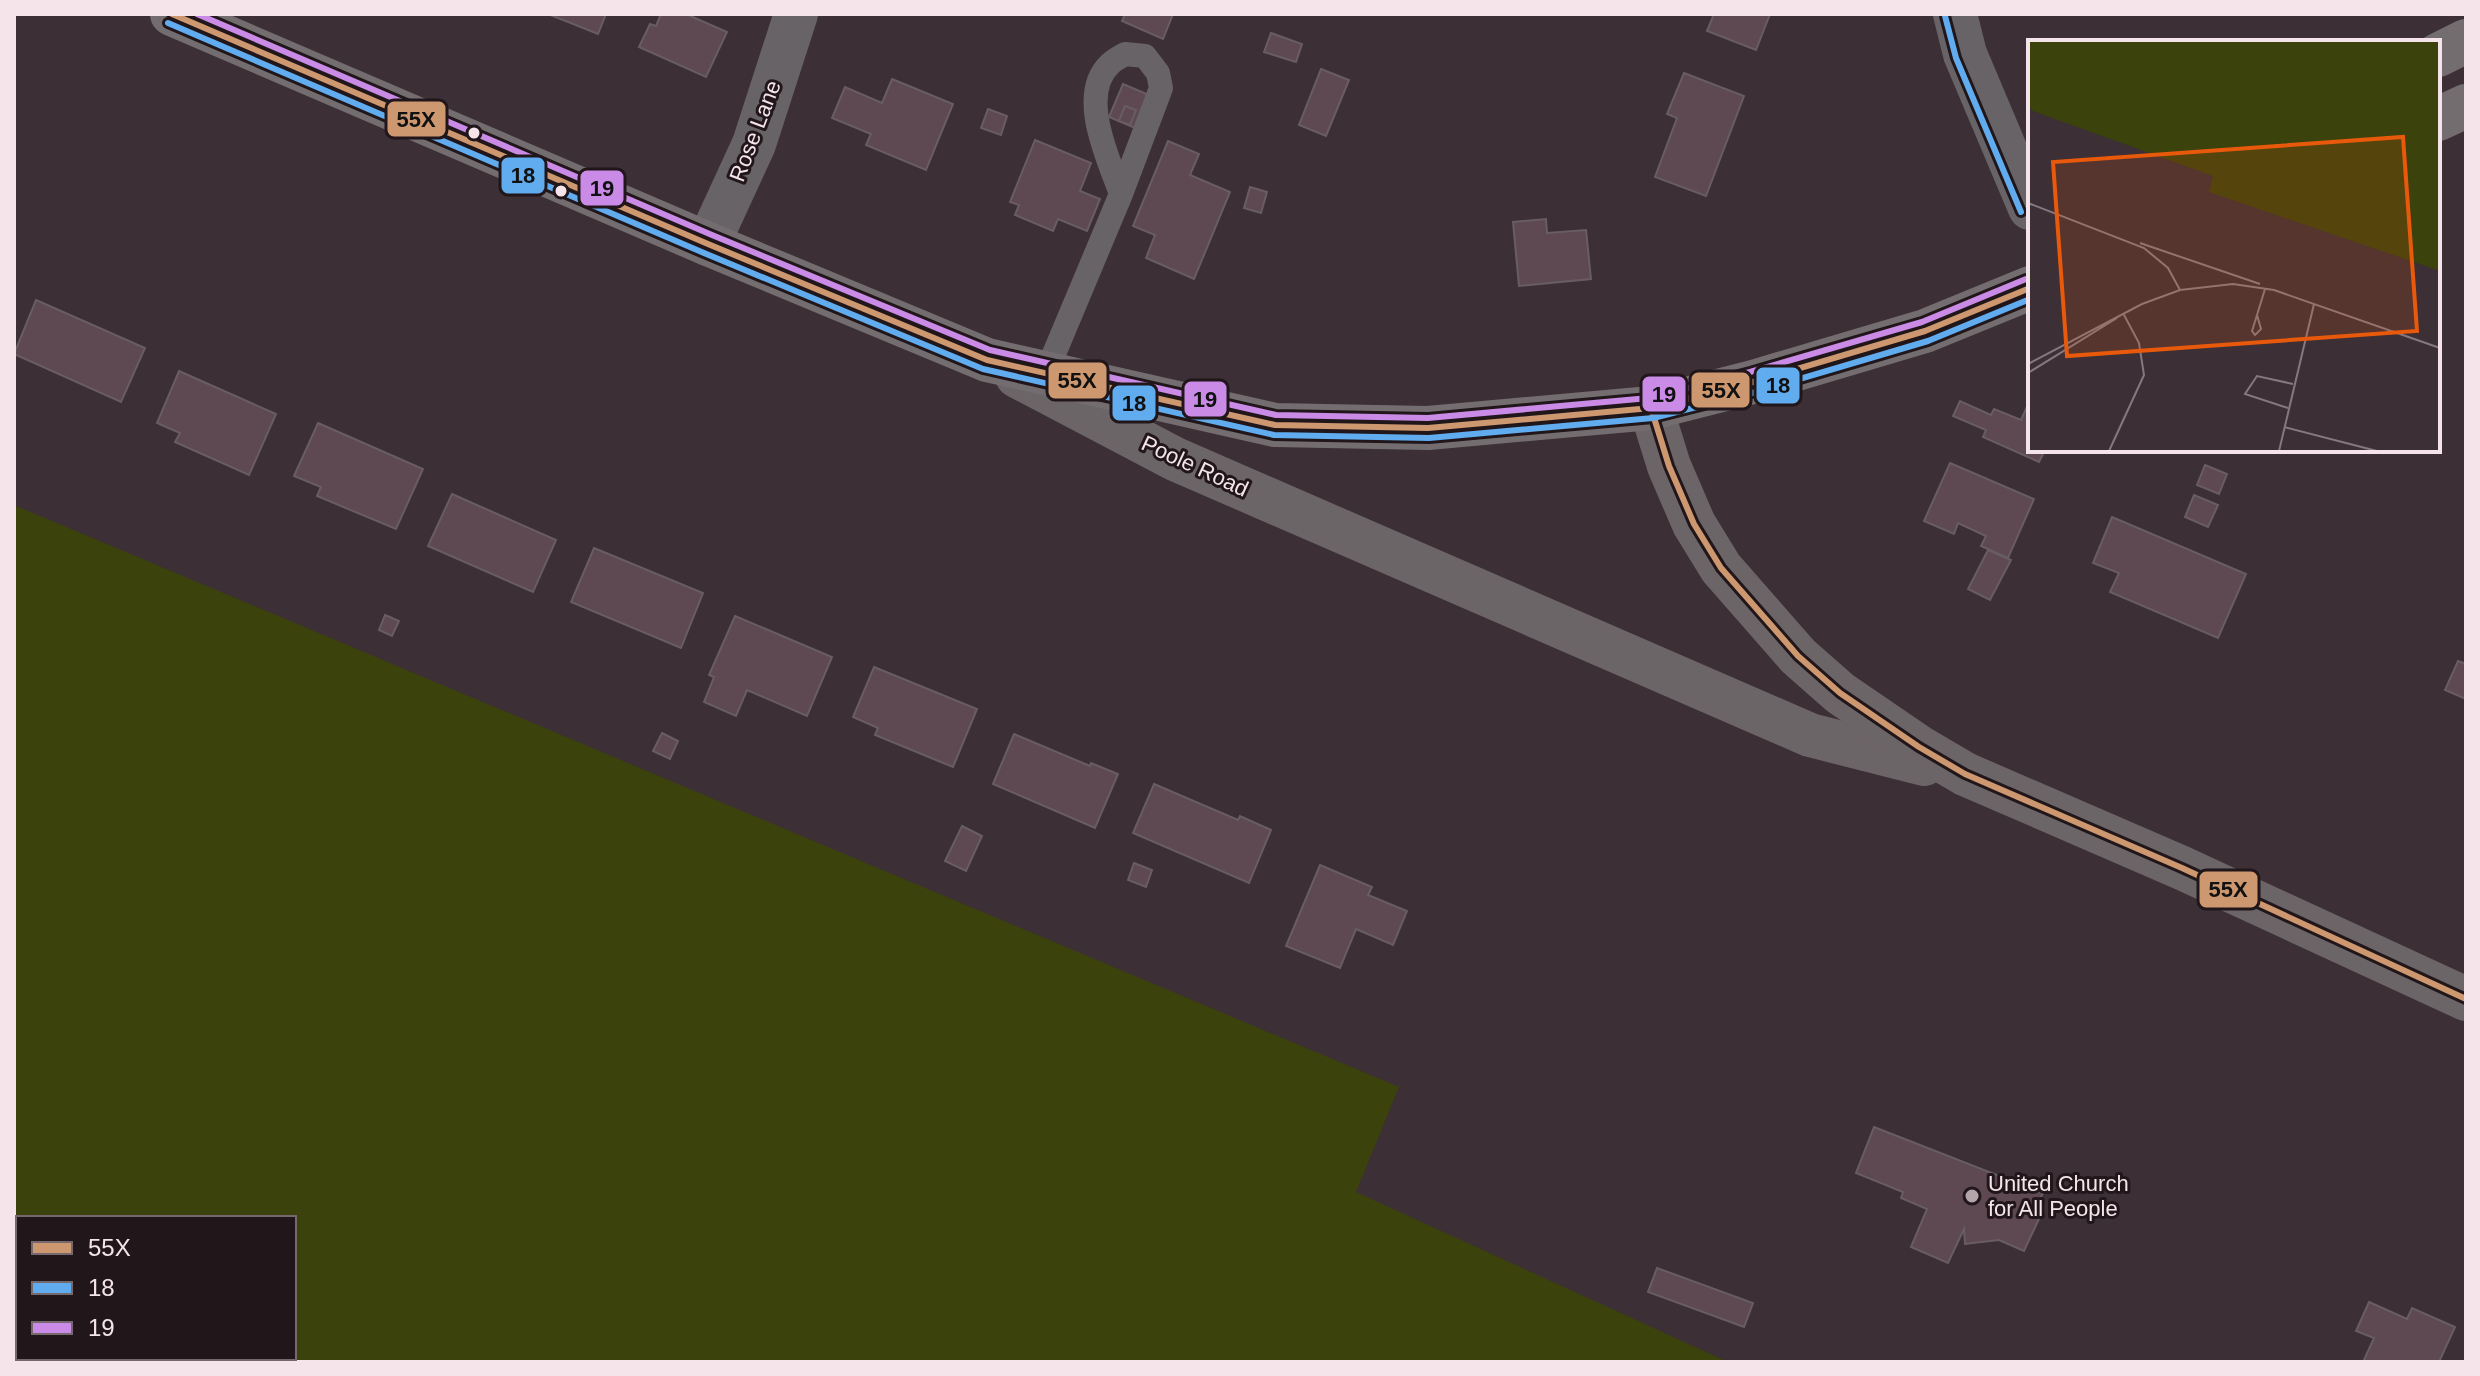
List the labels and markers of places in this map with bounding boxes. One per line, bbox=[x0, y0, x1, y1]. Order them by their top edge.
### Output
unlabelled marker bbox=[466, 125, 482, 141]
unlabelled marker bbox=[553, 183, 569, 199]
place label: United Church for All People bbox=[1988, 1171, 2129, 1221]
marker: United Church for All People bbox=[1963, 1187, 1981, 1205]

